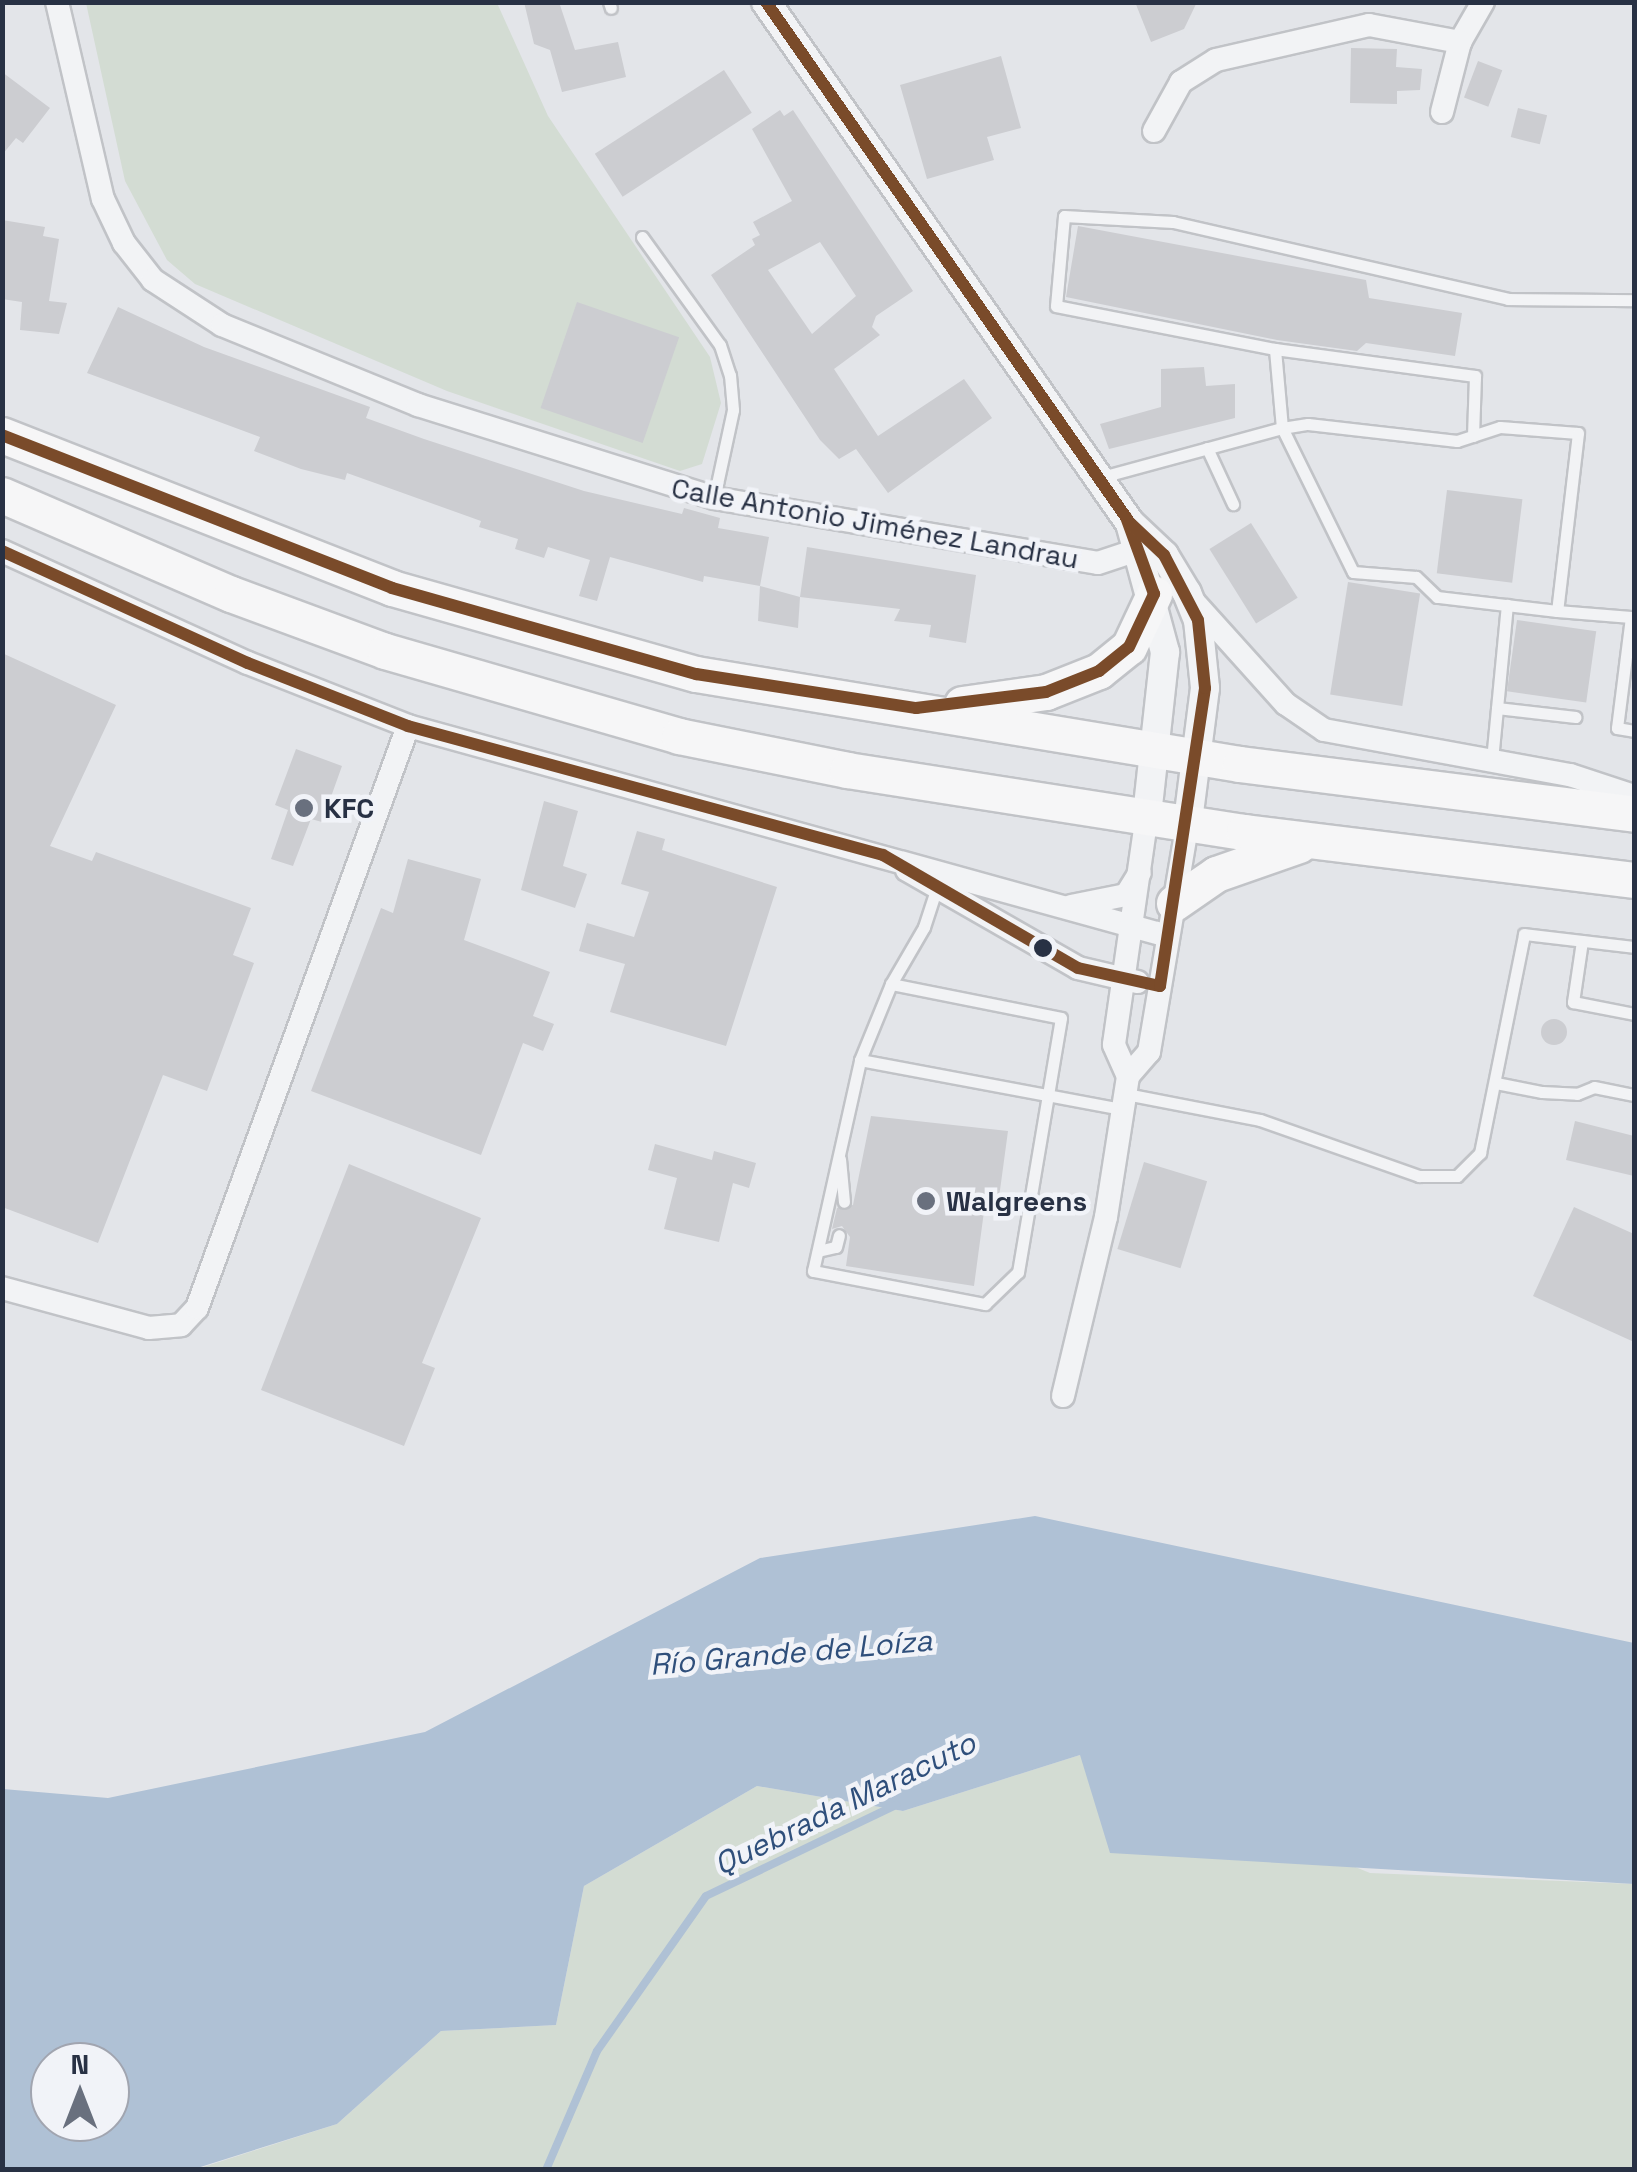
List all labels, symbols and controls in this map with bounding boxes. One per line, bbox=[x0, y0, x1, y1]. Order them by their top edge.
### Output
street label: Calle Antonio Jiménez Landrau bbox=[669, 471, 1081, 575]
place label: KFC bbox=[324, 791, 374, 825]
marker: KFC bbox=[293, 797, 315, 819]
unlabelled marker bbox=[1033, 938, 1053, 958]
place label: Walgreens bbox=[946, 1184, 1087, 1218]
marker: Walgreens bbox=[915, 1190, 937, 1212]
water label: Río Grande de Loíza bbox=[648, 1623, 934, 1683]
water label: Quebrada Maracuto bbox=[708, 1725, 982, 1883]
north arrow bbox=[30, 2042, 130, 2142]
text: N bbox=[71, 2046, 89, 2082]

